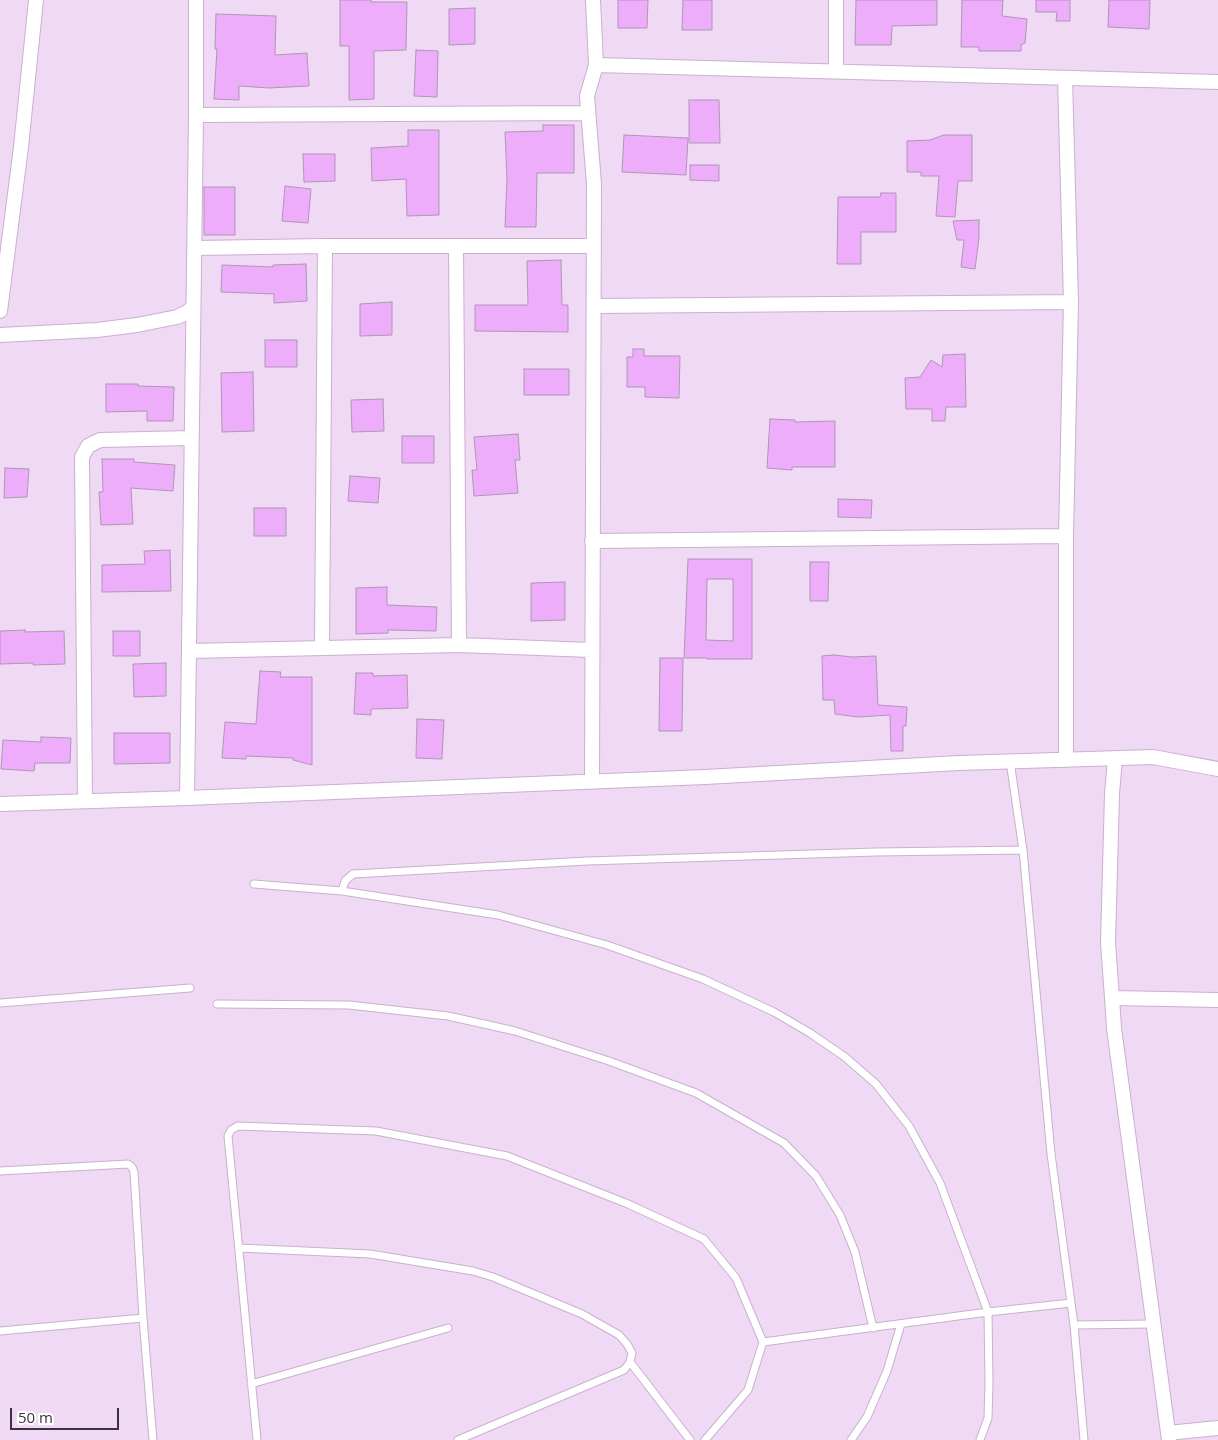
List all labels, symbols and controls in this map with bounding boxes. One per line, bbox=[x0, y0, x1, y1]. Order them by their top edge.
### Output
scale bar bbox=[12, 1398, 121, 1430]
text: 50 m bbox=[18, 1407, 53, 1427]

